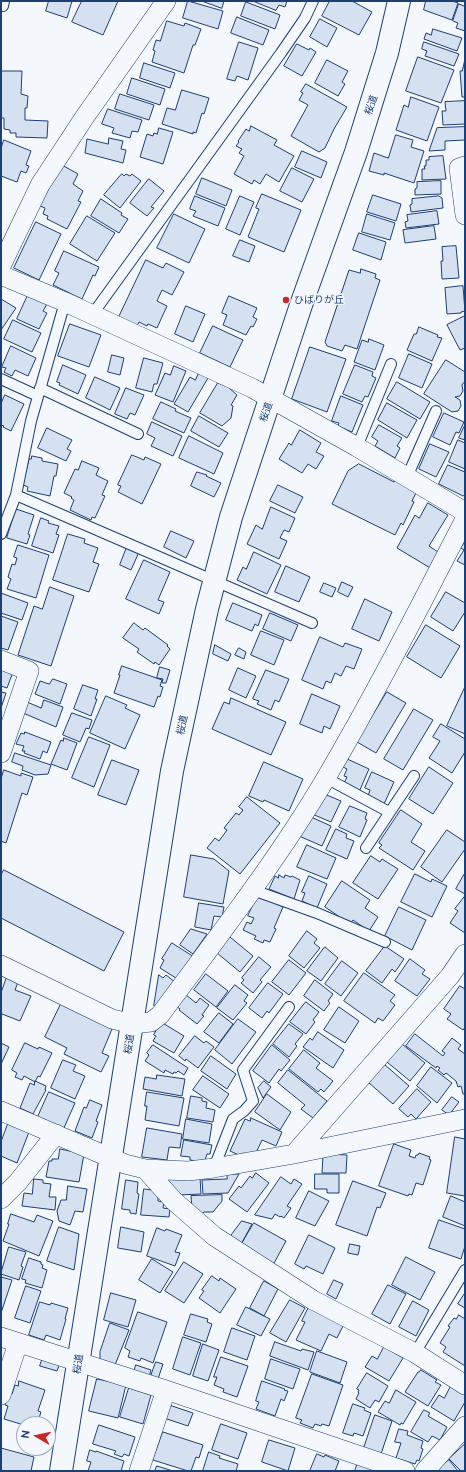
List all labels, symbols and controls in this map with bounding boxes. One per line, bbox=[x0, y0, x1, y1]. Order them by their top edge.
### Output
street label: 桜道 bbox=[362, 94, 380, 116]
place label: ひばりが丘 bbox=[294, 294, 344, 306]
marker: ひばりが丘 bbox=[281, 295, 291, 305]
street label: 桜道 bbox=[257, 401, 275, 423]
street label: 桜道 bbox=[174, 714, 190, 736]
street label: 桜道 bbox=[122, 1033, 136, 1055]
street label: 桜道 bbox=[71, 1353, 85, 1375]
north arrow bbox=[16, 1416, 56, 1456]
text: N bbox=[19, 1429, 32, 1439]

